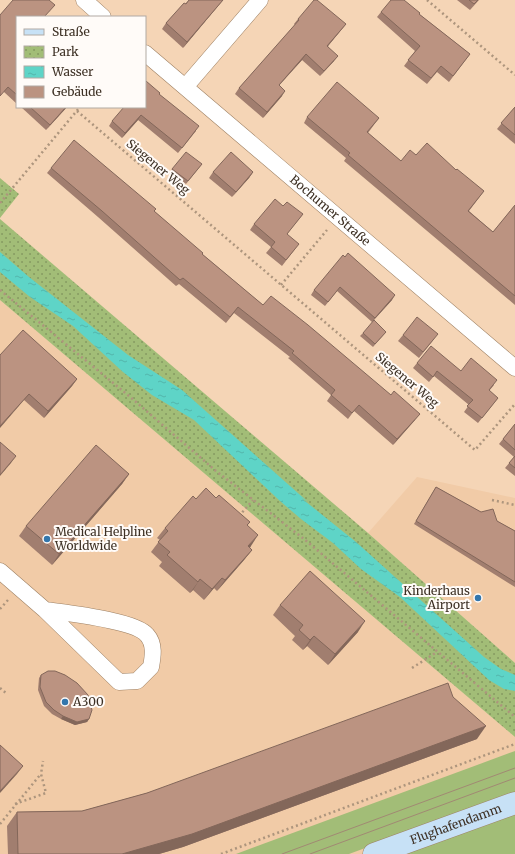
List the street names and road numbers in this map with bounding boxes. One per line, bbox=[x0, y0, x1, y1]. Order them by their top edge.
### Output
street label: Siegener Weg bbox=[124, 136, 194, 198]
street label: Bochumer Straße bbox=[287, 172, 374, 249]
street label: Siegener Weg bbox=[373, 349, 443, 411]
street label: Flughafendamm bbox=[408, 801, 503, 847]

